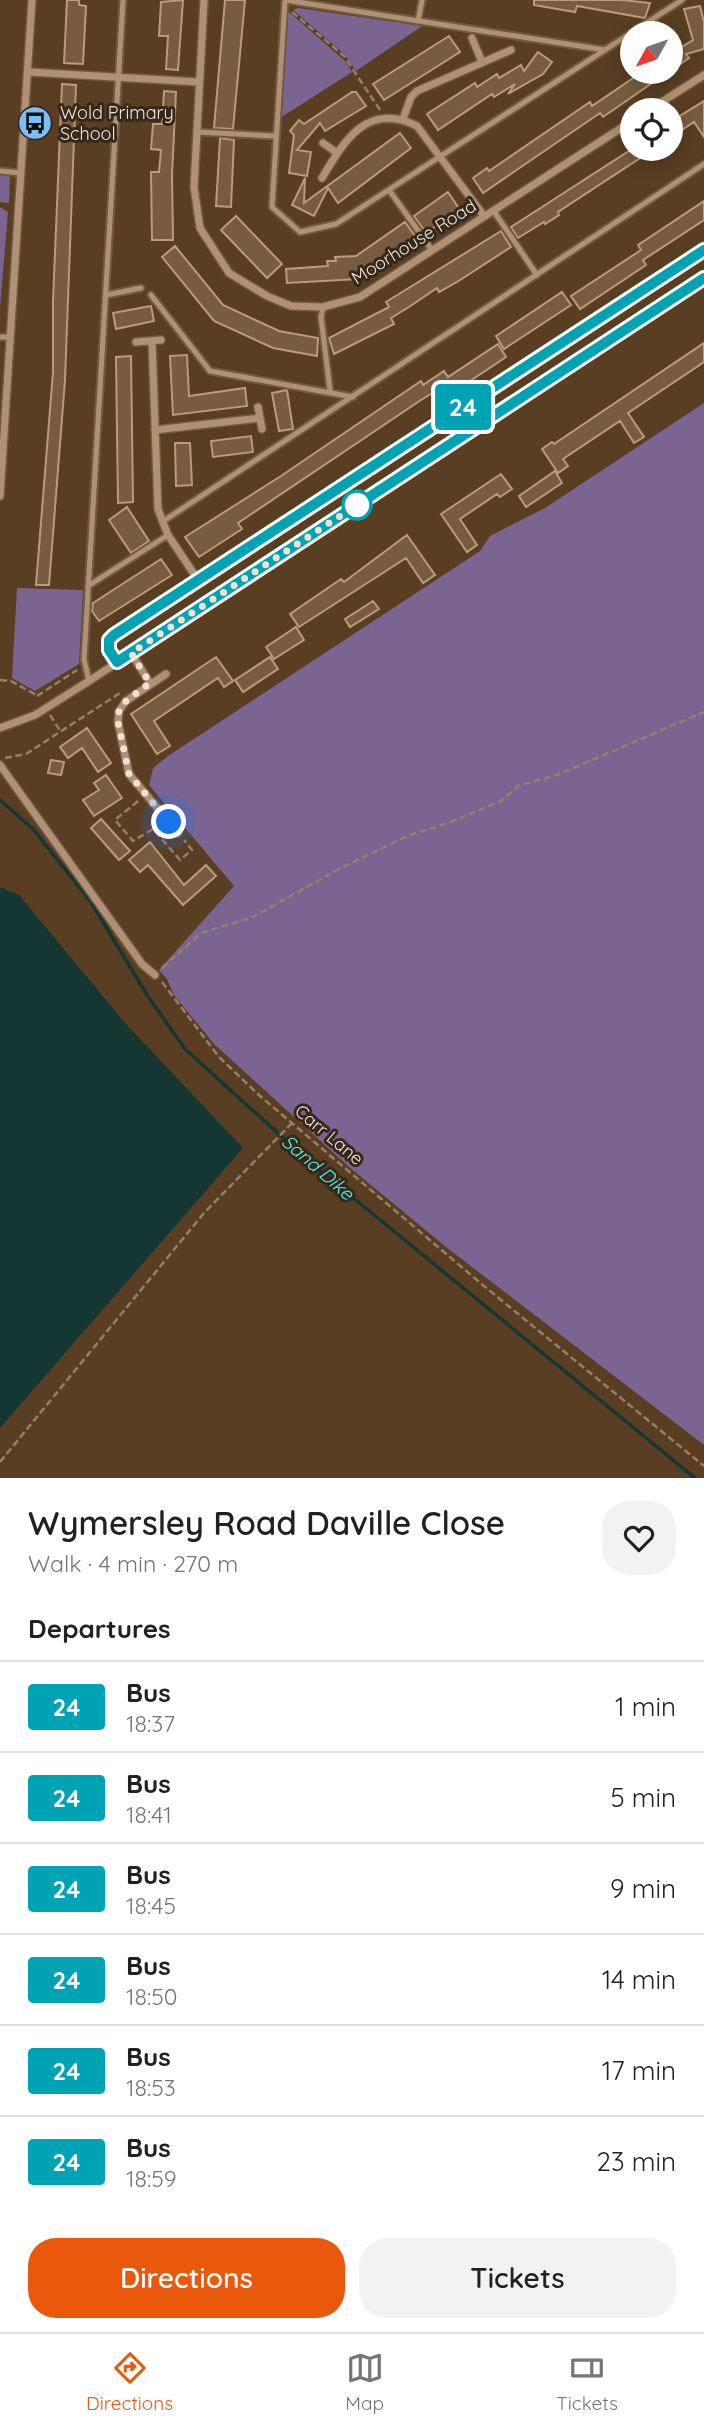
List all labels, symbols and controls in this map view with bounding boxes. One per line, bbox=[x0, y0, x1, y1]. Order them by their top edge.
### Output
north arrow bbox=[620, 21, 682, 84]
map controls bbox=[620, 21, 683, 161]
button: locate bbox=[620, 98, 683, 161]
place label: Wold Primary School bbox=[60, 101, 174, 145]
bus stop icon: Wold Primary School bbox=[16, 104, 54, 142]
street label: Moorhouse Road bbox=[347, 194, 481, 289]
line badge: 24 bbox=[432, 384, 494, 430]
text: 24 bbox=[449, 392, 477, 422]
unlabelled marker bbox=[342, 490, 372, 520]
your location bbox=[151, 804, 186, 839]
street label: Carr Lane bbox=[290, 1099, 368, 1170]
water label: Sand Dike bbox=[277, 1129, 360, 1206]
button: heart bbox=[602, 1501, 676, 1575]
text: Wymersley Road Daville Close bbox=[28, 1502, 505, 1543]
text: Walk · 4 min · 270 m bbox=[28, 1549, 238, 1578]
text: Departures bbox=[28, 1612, 171, 1645]
text: Bus bbox=[126, 1676, 171, 1709]
text: 1 min bbox=[615, 1690, 676, 1723]
text: 24 bbox=[53, 1692, 80, 1722]
text: 18:37 bbox=[126, 1709, 175, 1738]
text: Bus bbox=[126, 1767, 171, 1800]
text: 5 min bbox=[610, 1781, 676, 1814]
text: 24 bbox=[53, 1783, 80, 1813]
text: 18:41 bbox=[126, 1800, 172, 1829]
text: Bus bbox=[126, 1858, 171, 1891]
text: 9 min bbox=[610, 1872, 676, 1905]
text: 24 bbox=[53, 1874, 80, 1904]
text: 18:45 bbox=[126, 1891, 176, 1920]
text: Bus bbox=[126, 1949, 171, 1982]
text: 14 min bbox=[602, 1963, 676, 1996]
text: 24 bbox=[53, 1965, 80, 1995]
text: 18:50 bbox=[126, 1982, 177, 2011]
text: Bus bbox=[126, 2040, 171, 2073]
text: 17 min bbox=[602, 2054, 676, 2087]
text: 24 bbox=[53, 2056, 80, 2086]
text: 18:53 bbox=[126, 2073, 176, 2102]
text: Bus bbox=[126, 2131, 171, 2164]
text: 23 min bbox=[597, 2145, 676, 2178]
text: 24 bbox=[53, 2147, 80, 2177]
text: 18:59 bbox=[126, 2164, 177, 2193]
button: Directions bbox=[28, 2238, 345, 2318]
button: Tickets bbox=[359, 2238, 676, 2318]
tab: Directions bbox=[86, 2349, 173, 2415]
tab: Map bbox=[345, 2349, 384, 2415]
tab: Tickets bbox=[556, 2349, 618, 2415]

